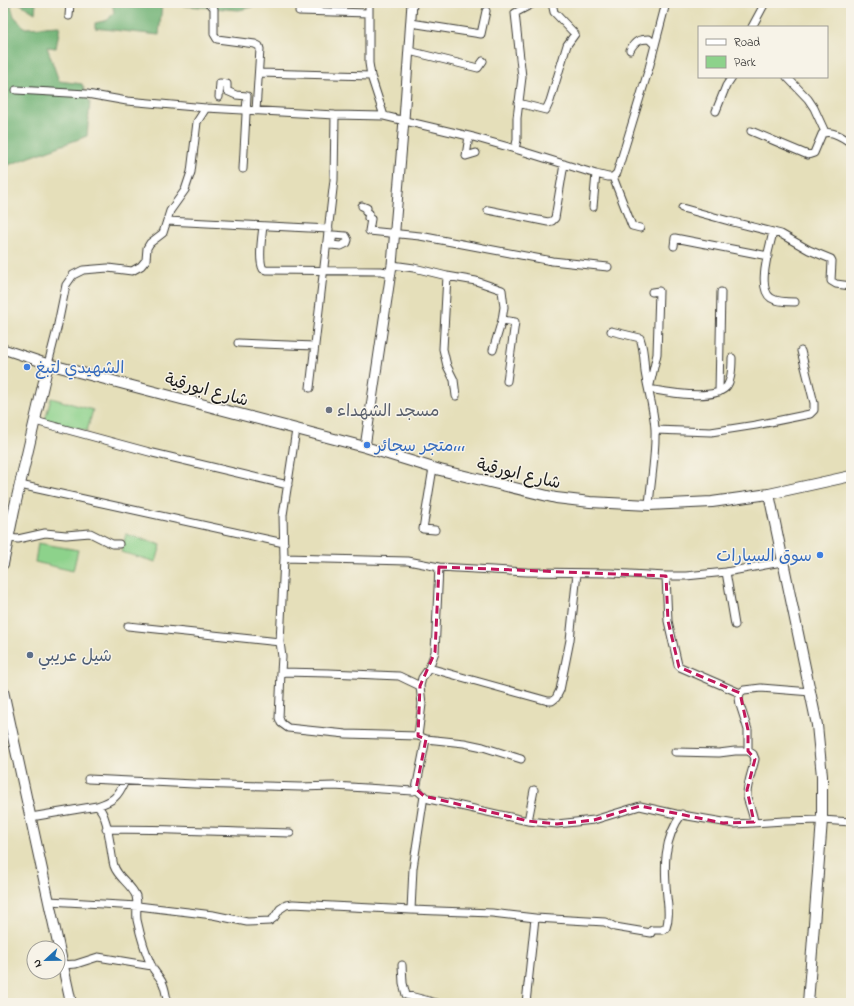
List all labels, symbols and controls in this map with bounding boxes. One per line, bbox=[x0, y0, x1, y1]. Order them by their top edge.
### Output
legend bbox=[698, 26, 828, 78]
text: Road bbox=[734, 34, 760, 52]
text: Park bbox=[734, 54, 756, 72]
place label: الشهيدي لتبغ bbox=[35, 356, 124, 381]
marker: الشهيدي لتبغ bbox=[22, 362, 32, 372]
street label: شارع ابورقية bbox=[162, 367, 251, 414]
place label: مسجد الشهداء bbox=[337, 399, 439, 424]
marker: مسجد الشهداء bbox=[324, 405, 334, 415]
place label: متجر سجائر،،، bbox=[373, 434, 466, 459]
marker: متجر سجائر،،، bbox=[362, 440, 372, 450]
street label: شارع ابورقية bbox=[474, 453, 563, 496]
place label: سوق السيارات bbox=[716, 544, 812, 569]
marker: سوق السيارات bbox=[815, 550, 825, 560]
place label: شيل عريبي bbox=[38, 644, 112, 670]
marker: شيل عريبي bbox=[25, 650, 35, 660]
north arrow bbox=[26, 940, 66, 980]
text: N bbox=[29, 957, 46, 970]

